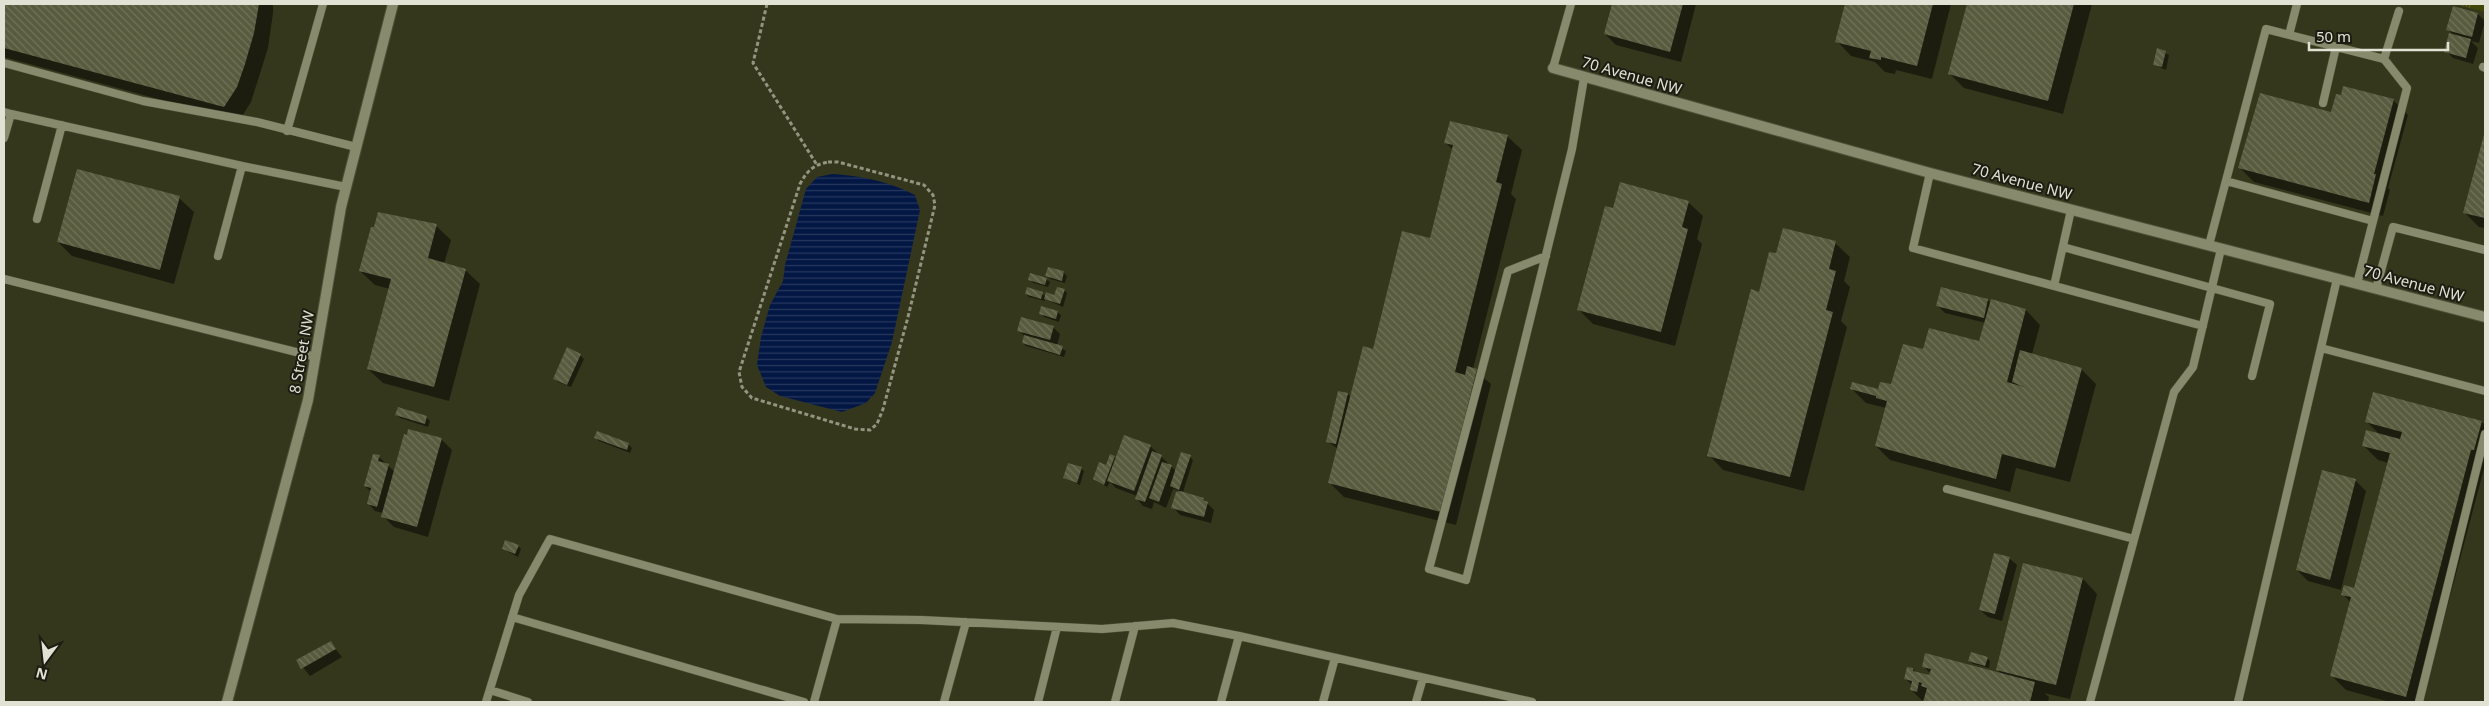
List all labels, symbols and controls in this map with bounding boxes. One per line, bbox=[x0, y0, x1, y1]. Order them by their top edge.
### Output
scale bar bbox=[2309, 20, 2448, 52]
text: 50 m bbox=[2316, 26, 2351, 46]
street label: 70 Avenue NW bbox=[1580, 51, 1684, 99]
street label: 70 Avenue NW bbox=[1970, 158, 2074, 204]
street label: 70 Avenue NW bbox=[2362, 260, 2466, 306]
street label: 8 Street NW bbox=[284, 309, 318, 395]
north arrow bbox=[20, 636, 70, 686]
text: N bbox=[34, 663, 49, 685]

